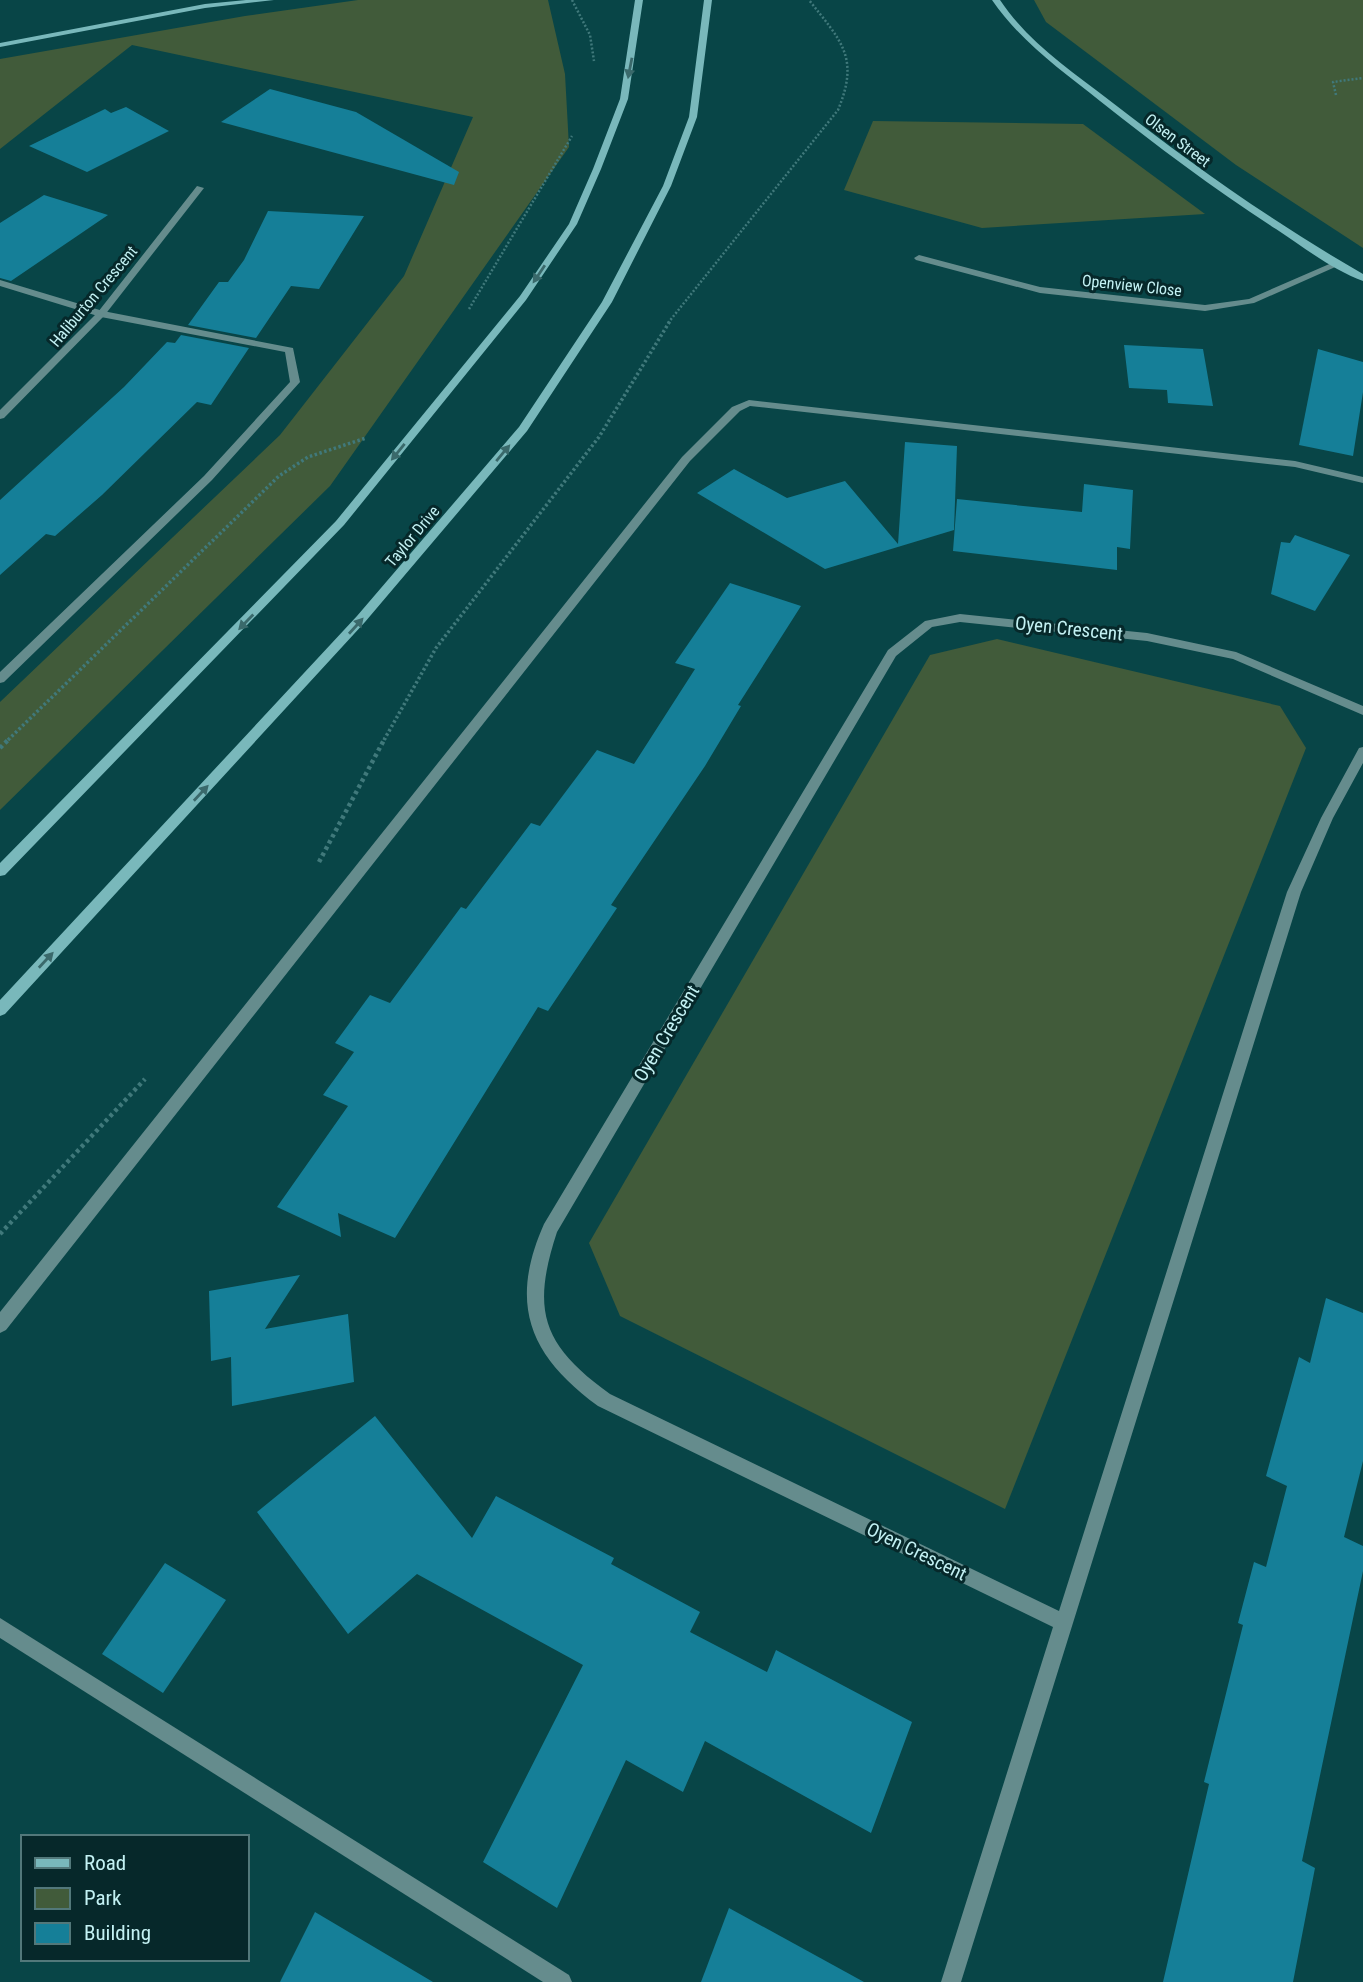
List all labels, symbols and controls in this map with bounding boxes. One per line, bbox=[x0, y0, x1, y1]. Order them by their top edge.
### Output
one-way arrow bbox=[624, 57, 635, 79]
street label: Olsen Street bbox=[1141, 110, 1214, 171]
street label: Haliburton Crescent bbox=[46, 242, 141, 351]
one-way arrow bbox=[532, 264, 545, 284]
street label: Openview Close bbox=[1081, 271, 1183, 300]
one-way arrow bbox=[390, 443, 405, 461]
one-way arrow bbox=[495, 444, 510, 461]
street label: Taylor Drive bbox=[381, 502, 443, 571]
street label: Oyen Crescent bbox=[1014, 611, 1124, 646]
one-way arrow bbox=[237, 613, 254, 630]
one-way arrow bbox=[347, 618, 363, 635]
one-way arrow bbox=[193, 784, 209, 802]
one-way arrow bbox=[38, 952, 54, 969]
street label: Oyen Crescent bbox=[629, 981, 704, 1086]
street label: Oyen Crescent bbox=[863, 1517, 970, 1585]
legend bbox=[21, 1835, 248, 1961]
text: Road bbox=[84, 1851, 126, 1875]
text: Park bbox=[84, 1886, 122, 1910]
text: Building bbox=[84, 1921, 151, 1945]

